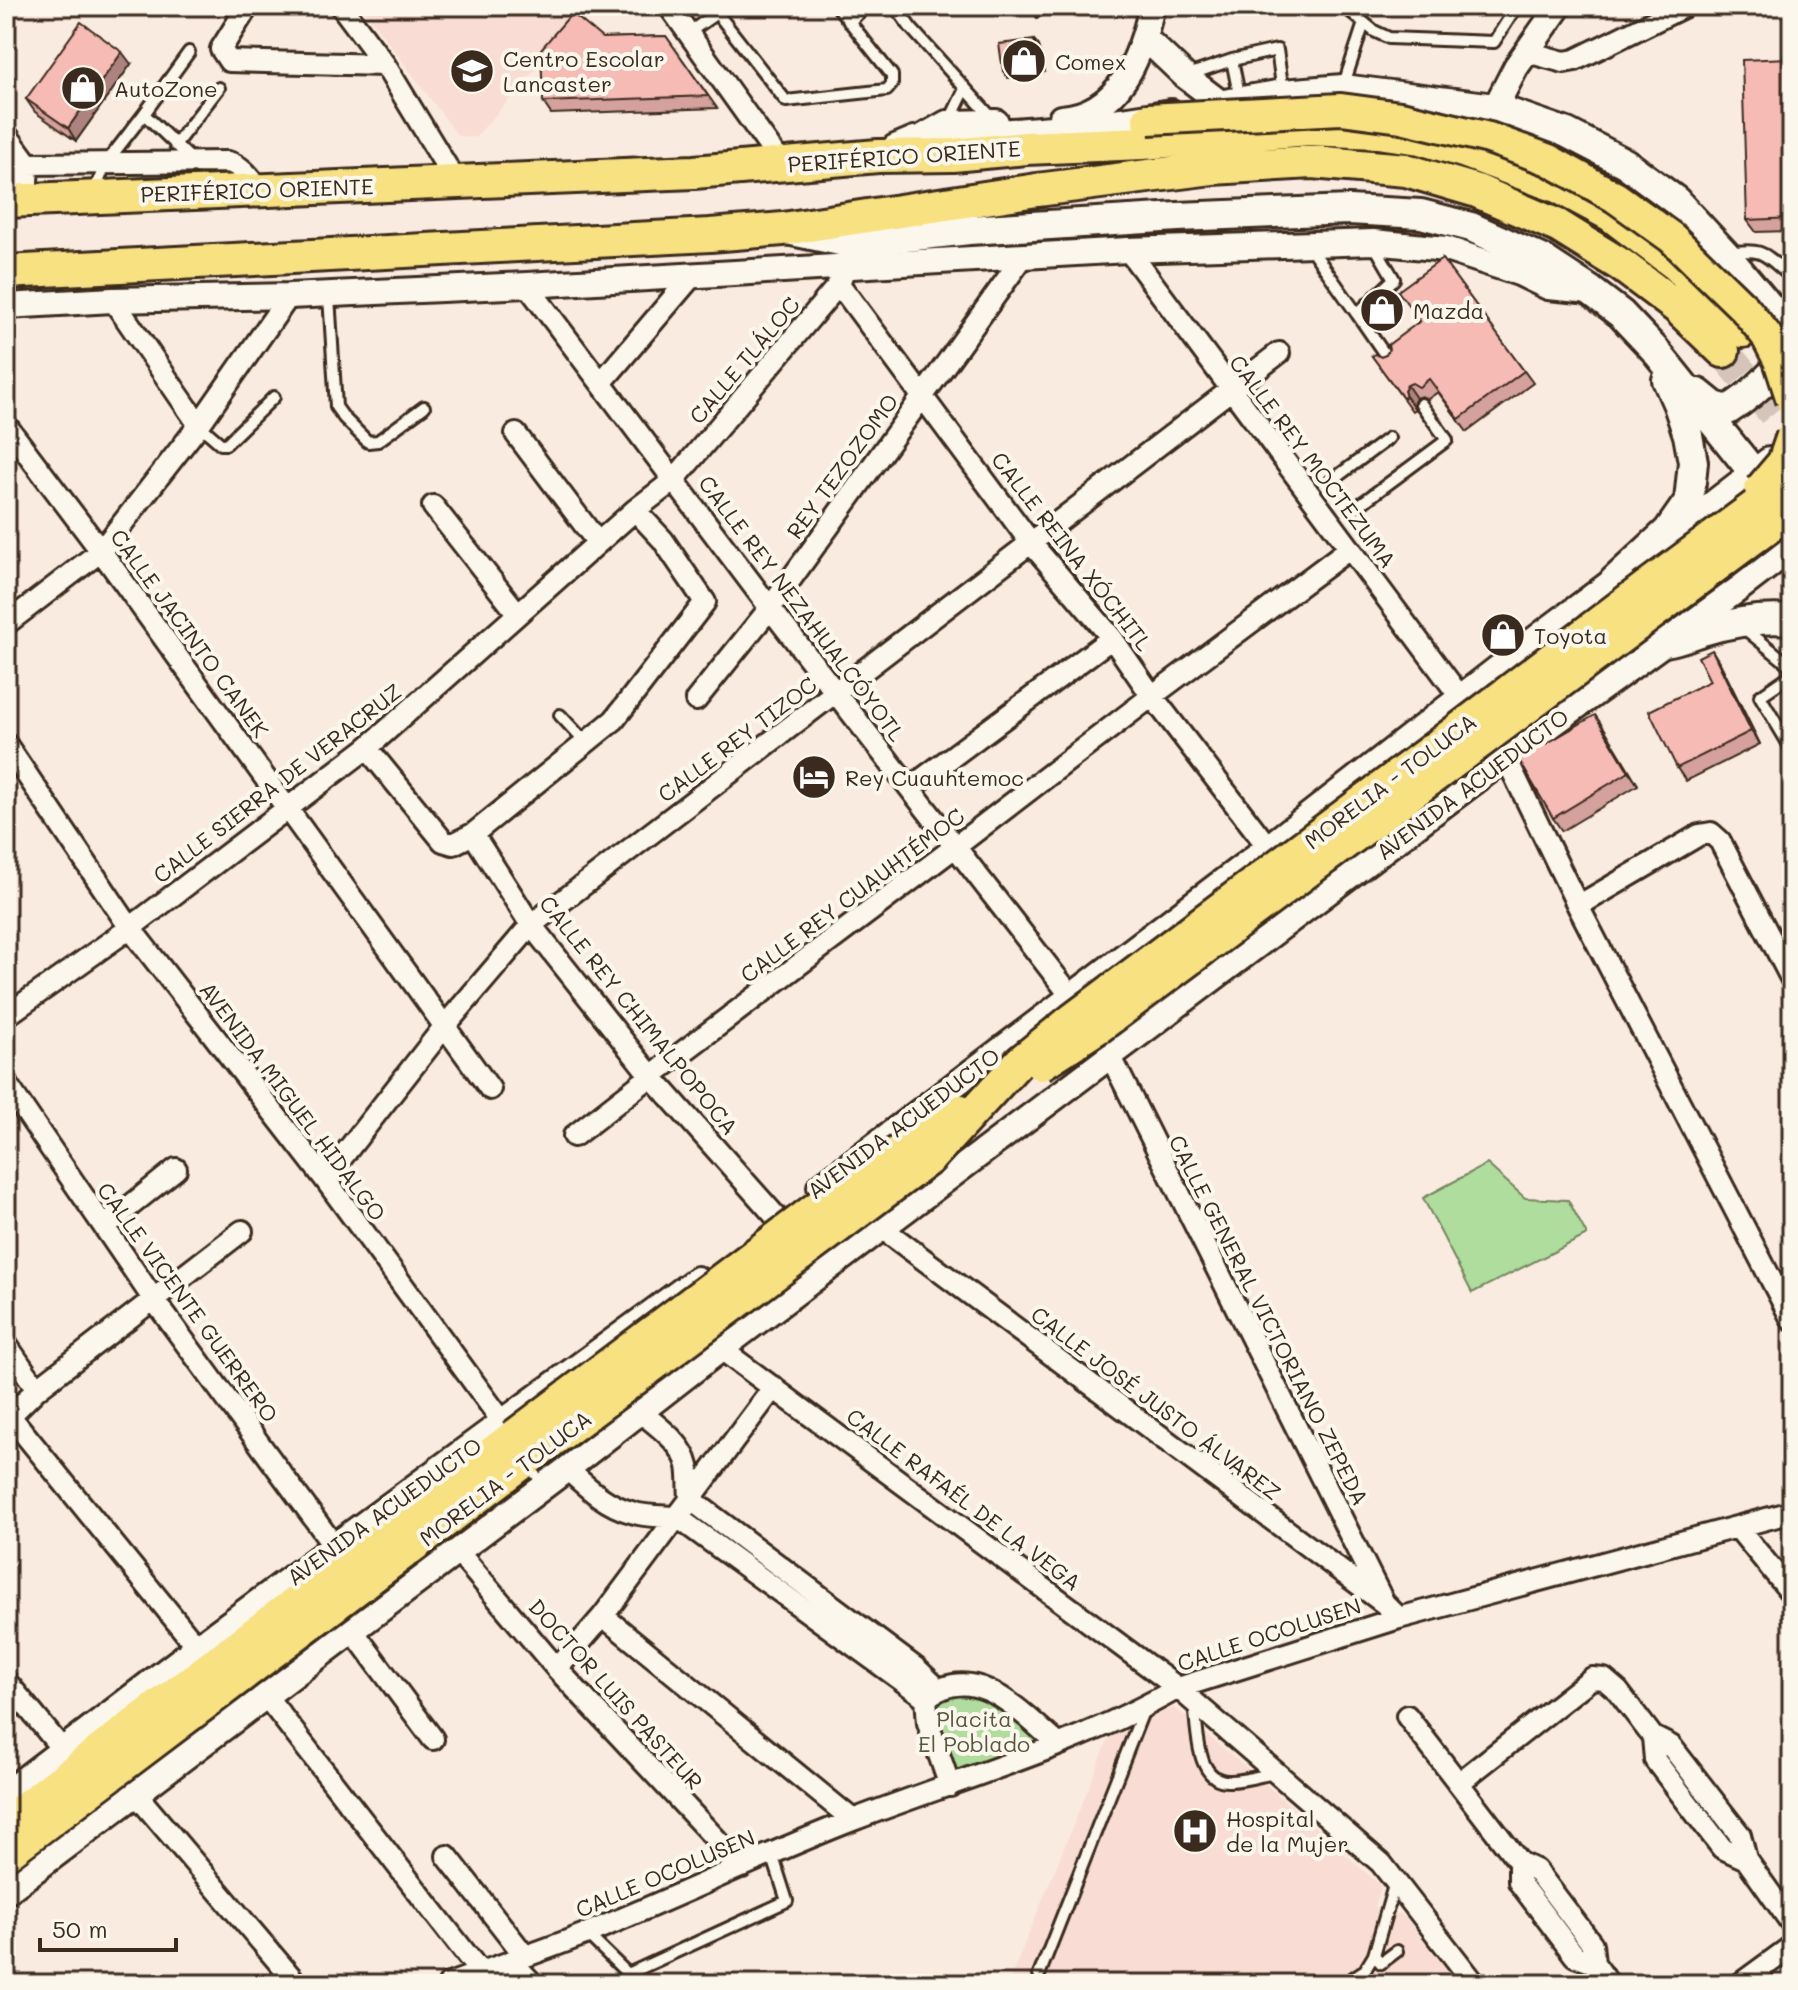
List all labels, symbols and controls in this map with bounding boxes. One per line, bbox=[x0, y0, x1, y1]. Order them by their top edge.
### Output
shop icon: Comex bbox=[1000, 37, 1048, 85]
place label: Centro Escolar Lancaster bbox=[503, 44, 665, 98]
school or university icon: Centro Escolar Lancaster bbox=[448, 47, 496, 95]
place label: Comex bbox=[1055, 47, 1126, 76]
shop icon: AutoZone bbox=[59, 64, 107, 112]
place label: AutoZone bbox=[114, 74, 218, 103]
street label: PERIFÉRICO ORIENTE bbox=[787, 133, 1021, 179]
street label: PERIFÉRICO ORIENTE bbox=[140, 171, 374, 209]
shop icon: Mazda bbox=[1358, 286, 1406, 334]
street label: CALLE TLÁLOC bbox=[682, 290, 806, 430]
place label: Mazda bbox=[1413, 296, 1484, 325]
street label: CALLE REY MOCTEZUMA bbox=[1223, 349, 1403, 573]
street label: REY TEZOZOMO bbox=[780, 388, 904, 544]
street label: CALLE REINA XÓCHITL bbox=[985, 446, 1159, 657]
street label: CALLE REY NEZAHUALCÓYOTL bbox=[692, 469, 912, 747]
street label: CALLE JACINTO CANEK bbox=[104, 523, 276, 743]
shop icon: Toyota bbox=[1479, 611, 1527, 659]
place label: Toyota bbox=[1534, 621, 1607, 650]
street label: CALLE REY TIZOC bbox=[652, 670, 822, 808]
street label: CALLE SIERRA DE VERACRUZ bbox=[147, 677, 407, 889]
street label: AVENIDA ACUEDUCTO bbox=[1370, 702, 1574, 866]
street label: MORELIA - TOLUCA bbox=[1298, 707, 1482, 855]
hotel icon: Rey Cuauhtemoc bbox=[790, 753, 838, 801]
place label: Rey Cuauhtemoc bbox=[845, 763, 1024, 792]
street label: CALLE REY CUAUHTÉMOC bbox=[734, 801, 970, 989]
street label: CALLE REY CHIMALPOPOCA bbox=[533, 889, 745, 1141]
street label: AVENIDA MIGUEL HIDALGO bbox=[193, 976, 393, 1226]
street label: AVENIDA ACUEDUCTO bbox=[801, 1041, 1005, 1205]
street label: CALLE GENERAL VICTORIANO ZEPEDA bbox=[1163, 1130, 1375, 1510]
street label: CALLE VICENTE GUERRERO bbox=[91, 1176, 285, 1428]
street label: CALLE JOSÉ JUSTO ÁLVAREZ bbox=[1025, 1299, 1287, 1507]
street label: CALLE RAFAÉL DE LA VEGA bbox=[841, 1401, 1087, 1597]
street label: MORELIA - TOLUCA bbox=[413, 1404, 597, 1552]
street label: AVENIDA ACUEDUCTO bbox=[281, 1430, 487, 1592]
street label: CALLE OCOLUSEN bbox=[1173, 1591, 1365, 1677]
street label: DOCTOR LUIS PASTEUR bbox=[522, 1592, 710, 1796]
park label: Placita El Poblado bbox=[918, 1704, 1030, 1758]
place label: Hospital de la Mujer bbox=[1226, 1804, 1349, 1858]
hospital icon: Hospital de la Mujer bbox=[1171, 1807, 1219, 1855]
street label: CALLE OCOLUSEN bbox=[571, 1822, 759, 1924]
scale bar bbox=[40, 1902, 176, 1952]
text: 50 m bbox=[52, 1913, 108, 1944]

